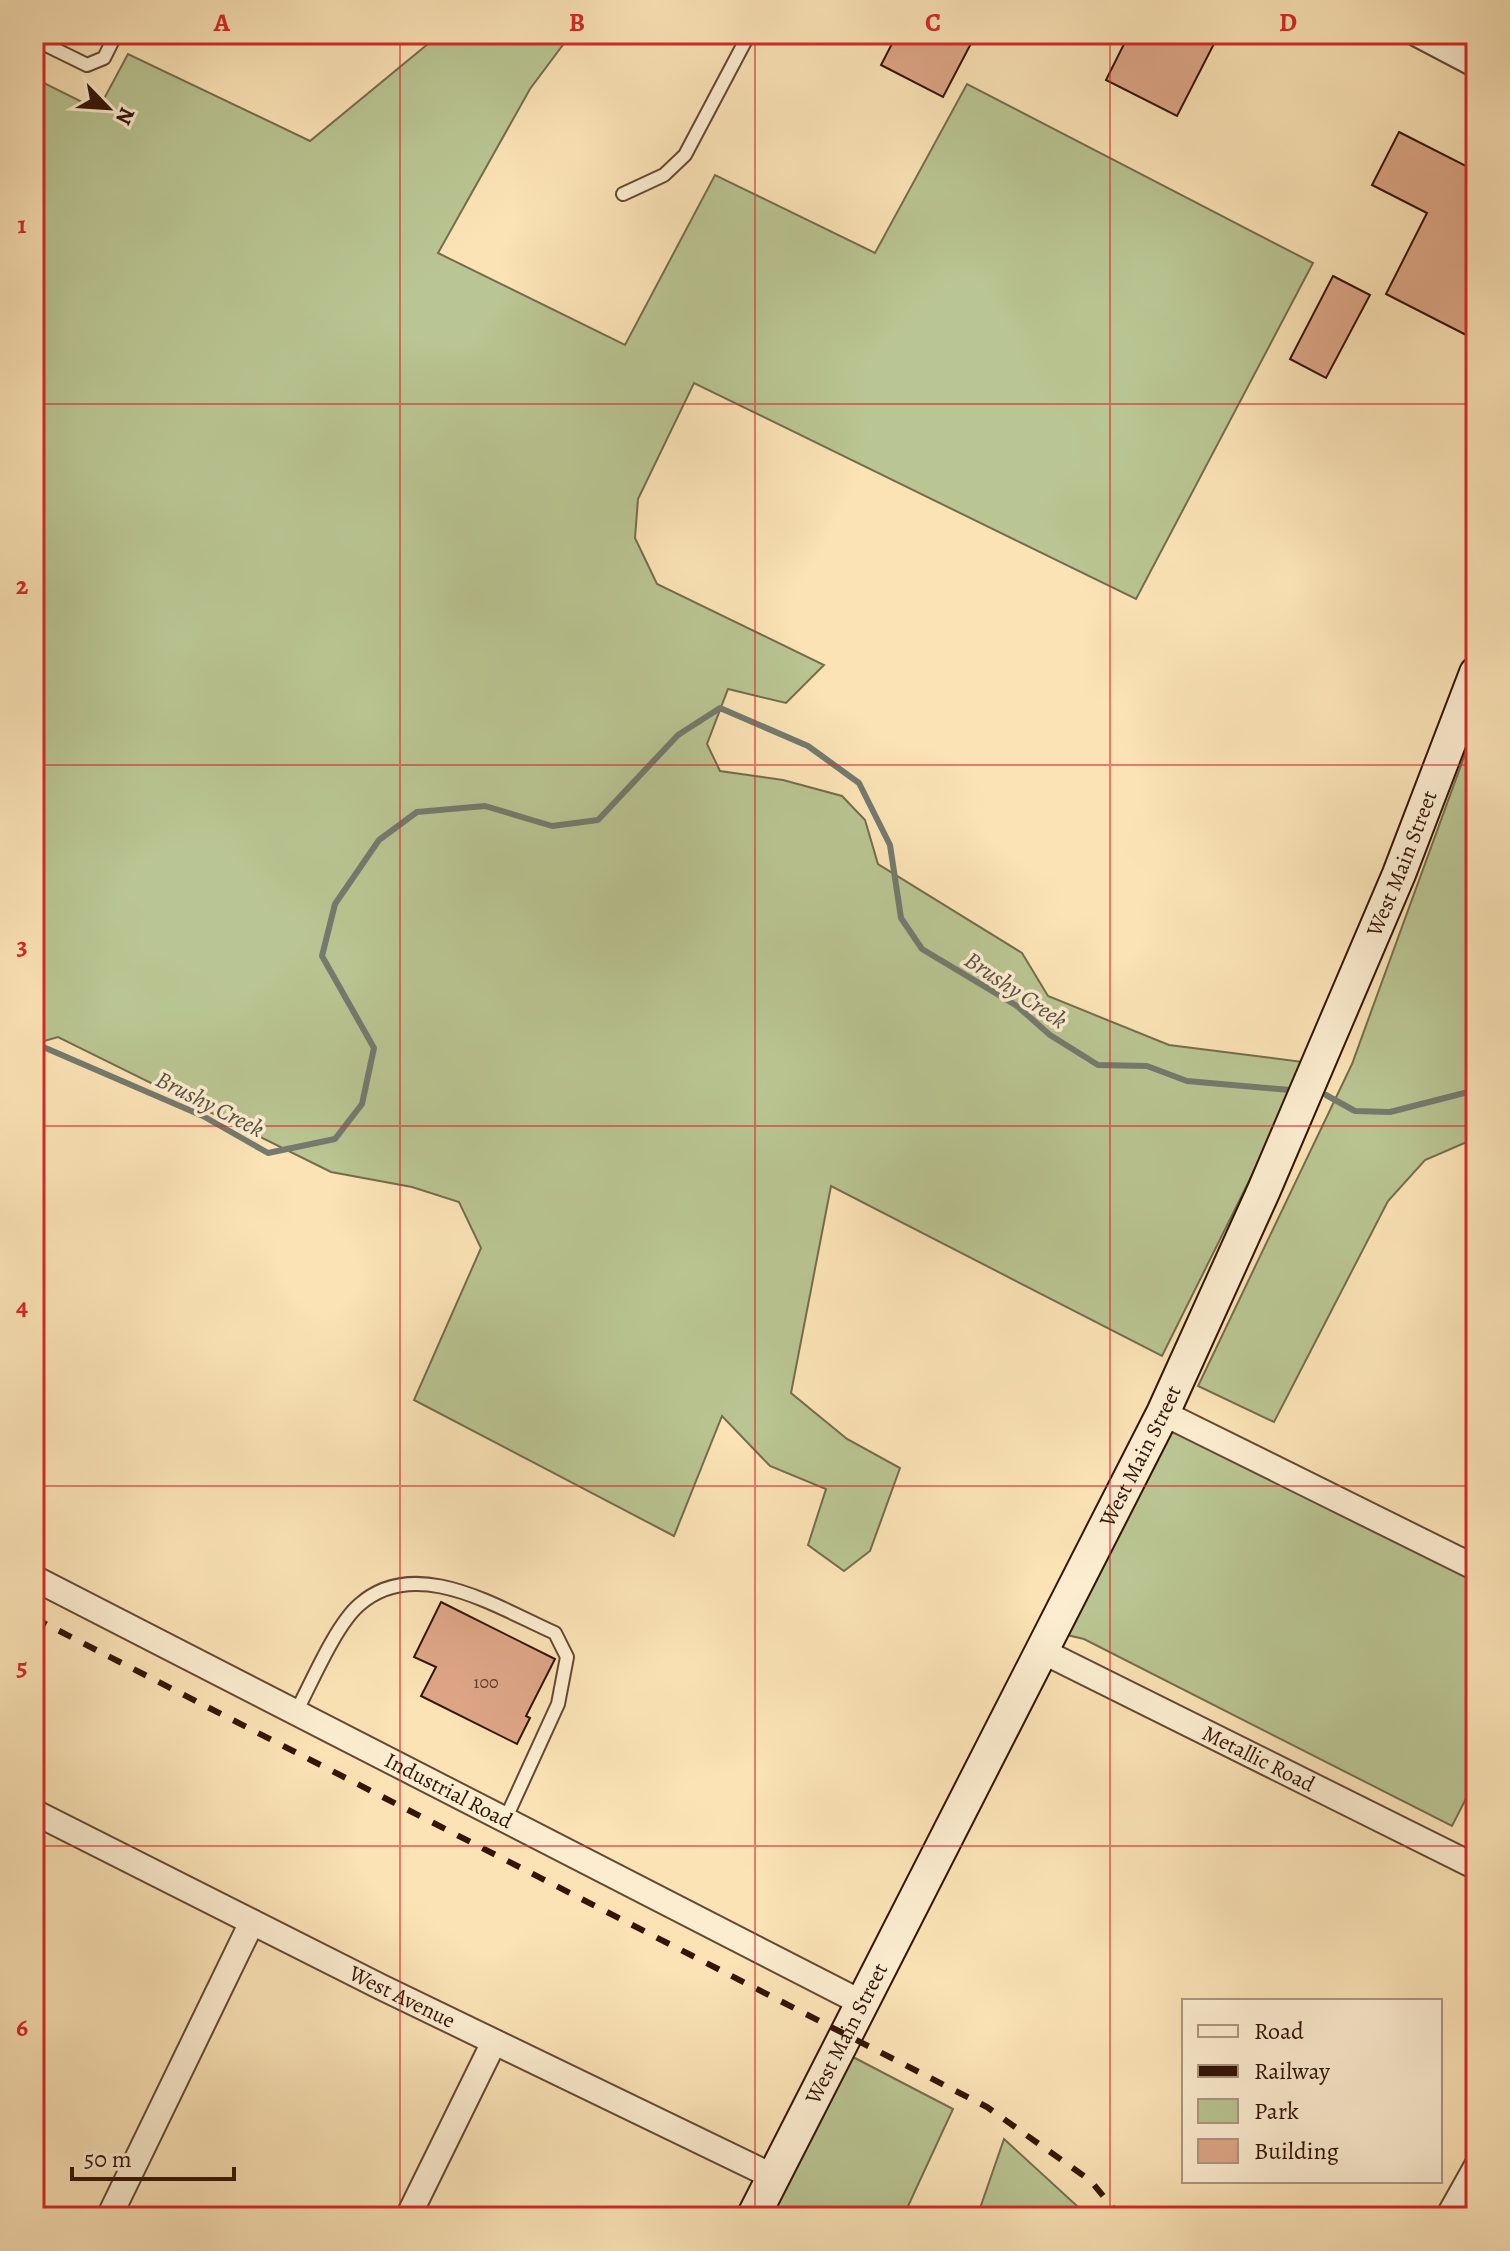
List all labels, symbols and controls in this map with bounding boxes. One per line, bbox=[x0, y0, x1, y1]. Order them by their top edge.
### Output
text: A bbox=[213, 5, 231, 40]
text: B bbox=[569, 5, 585, 40]
text: C bbox=[925, 5, 941, 40]
text: D bbox=[1279, 5, 1297, 40]
north arrow bbox=[68, 68, 148, 148]
text: N bbox=[108, 102, 142, 130]
text: 1 bbox=[17, 207, 27, 242]
text: 2 bbox=[16, 568, 29, 603]
street label: West Main Street bbox=[1359, 786, 1445, 942]
text: 3 bbox=[16, 928, 28, 963]
water label: Brushy Creek bbox=[958, 944, 1074, 1036]
water label: Brushy Creek bbox=[150, 1063, 270, 1145]
text: 4 bbox=[16, 1289, 28, 1324]
street label: West Main Street bbox=[1092, 1381, 1189, 1533]
text: 5 bbox=[16, 1649, 28, 1684]
house number: 100 bbox=[473, 1670, 499, 1694]
street label: Metallic Road bbox=[1197, 1718, 1320, 1800]
street label: Industrial Road bbox=[379, 1745, 518, 1836]
street label: West Avenue bbox=[343, 1958, 460, 2036]
street label: West Main Street bbox=[798, 1958, 895, 2110]
legend bbox=[1182, 1999, 1442, 2183]
text: 6 bbox=[16, 2010, 28, 2045]
text: Road bbox=[1254, 2015, 1304, 2047]
text: Railway bbox=[1254, 2055, 1330, 2087]
text: Park bbox=[1254, 2095, 1299, 2127]
scale bar bbox=[72, 2131, 234, 2181]
text: Building bbox=[1254, 2135, 1339, 2167]
text: 50 m bbox=[84, 2143, 132, 2175]

